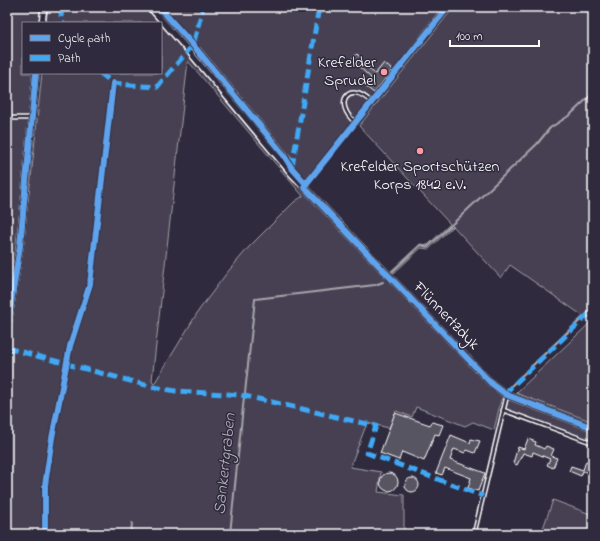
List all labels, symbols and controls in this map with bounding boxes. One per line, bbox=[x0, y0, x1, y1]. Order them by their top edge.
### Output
legend bbox=[22, 22, 162, 74]
scale bar bbox=[450, 22, 539, 48]
text: 100 m bbox=[456, 28, 483, 46]
text: Cycle path bbox=[58, 30, 110, 49]
text: Path bbox=[58, 50, 81, 68]
place label: Krefelder Sprudel bbox=[318, 51, 376, 93]
marker: Krefelder Sprudel bbox=[379, 67, 389, 77]
marker: Krefelder Sportschützen Korps 1842 e.V. bbox=[415, 146, 425, 156]
place label: Krefelder Sportschützen Korps 1842 e.V. bbox=[340, 155, 500, 197]
street label: Flünnertzdyk bbox=[406, 276, 486, 356]
water label: Sankertgraben bbox=[207, 412, 244, 516]

